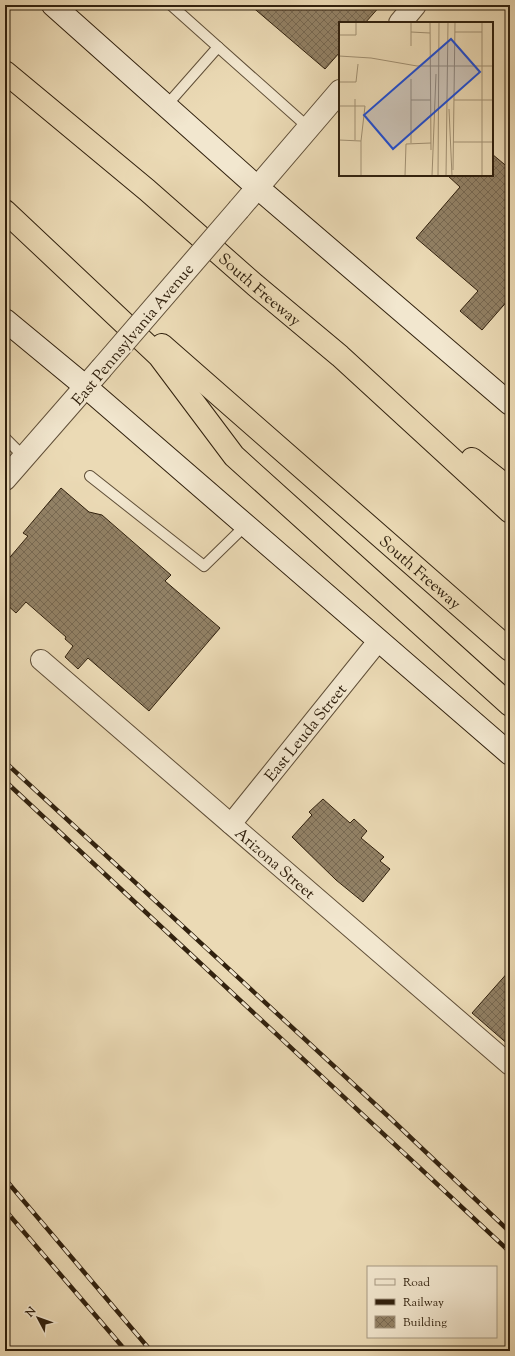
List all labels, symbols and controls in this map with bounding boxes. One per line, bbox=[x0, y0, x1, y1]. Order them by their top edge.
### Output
inset map bbox=[339, 22, 493, 176]
street label: South Freeway bbox=[212, 249, 305, 333]
street label: East Pennsylvania Avenue bbox=[67, 260, 200, 412]
street label: South Freeway bbox=[373, 531, 465, 616]
street label: East Leuda Street bbox=[260, 679, 354, 788]
street label: Arizona Street bbox=[229, 823, 320, 906]
legend bbox=[367, 1266, 497, 1338]
text: Road bbox=[403, 1274, 430, 1292]
text: Railway bbox=[403, 1294, 444, 1312]
north arrow bbox=[18, 1298, 58, 1338]
text: N bbox=[22, 1303, 40, 1321]
text: Building bbox=[403, 1314, 447, 1332]

